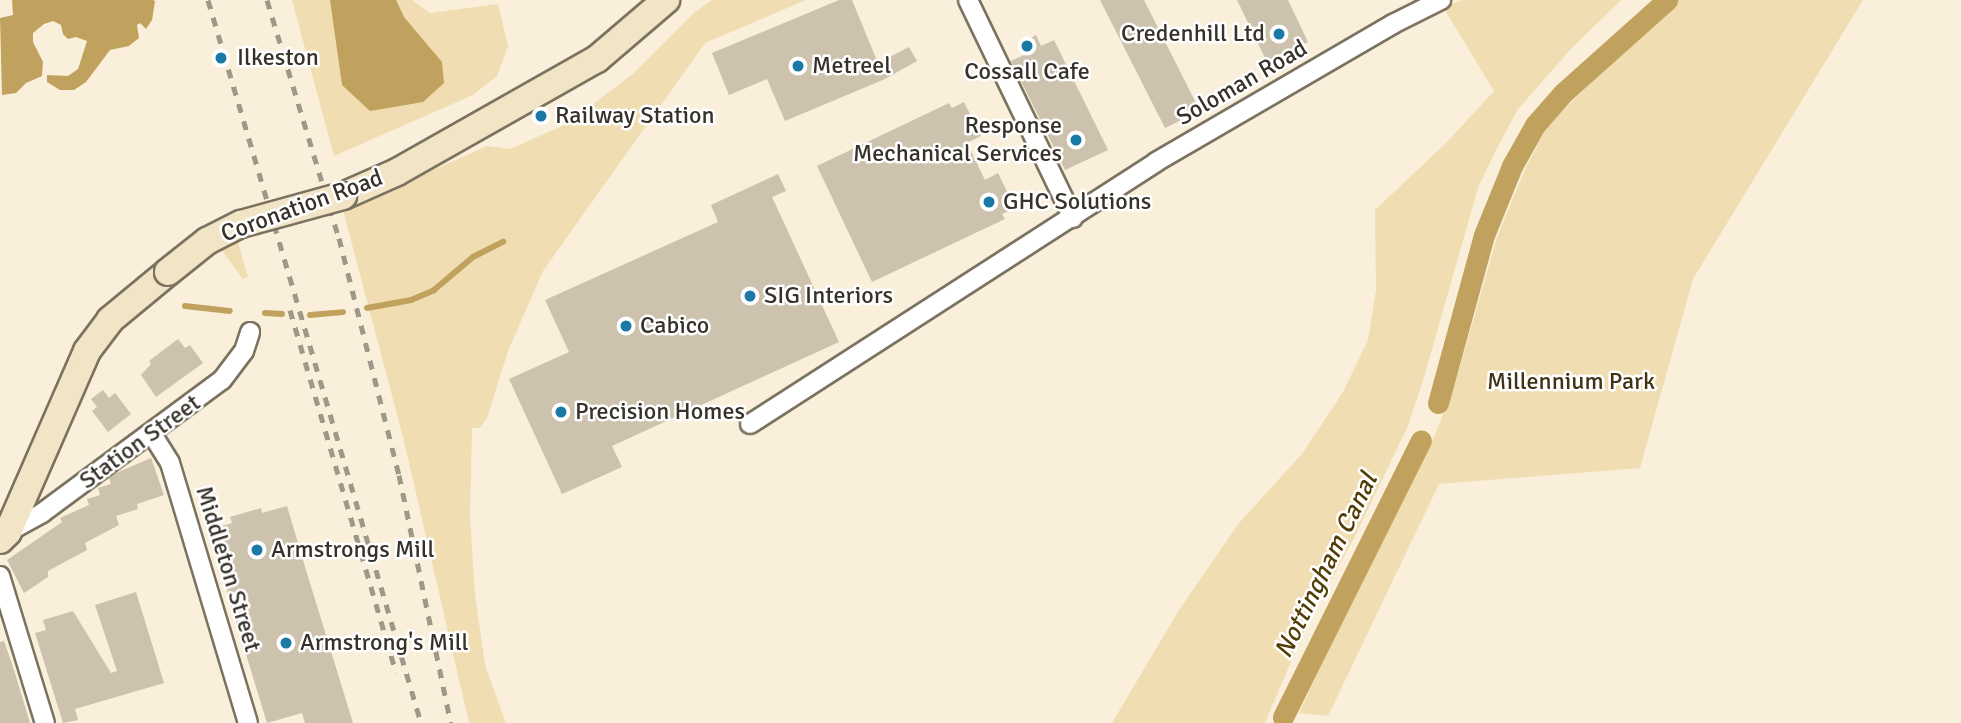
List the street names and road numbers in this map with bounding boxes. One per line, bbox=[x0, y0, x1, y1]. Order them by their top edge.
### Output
street label: Soloman Road bbox=[1172, 34, 1312, 132]
street label: Coronation Road bbox=[217, 163, 387, 249]
street label: Station Street bbox=[74, 389, 206, 495]
street label: Middleton Street bbox=[189, 483, 267, 655]

